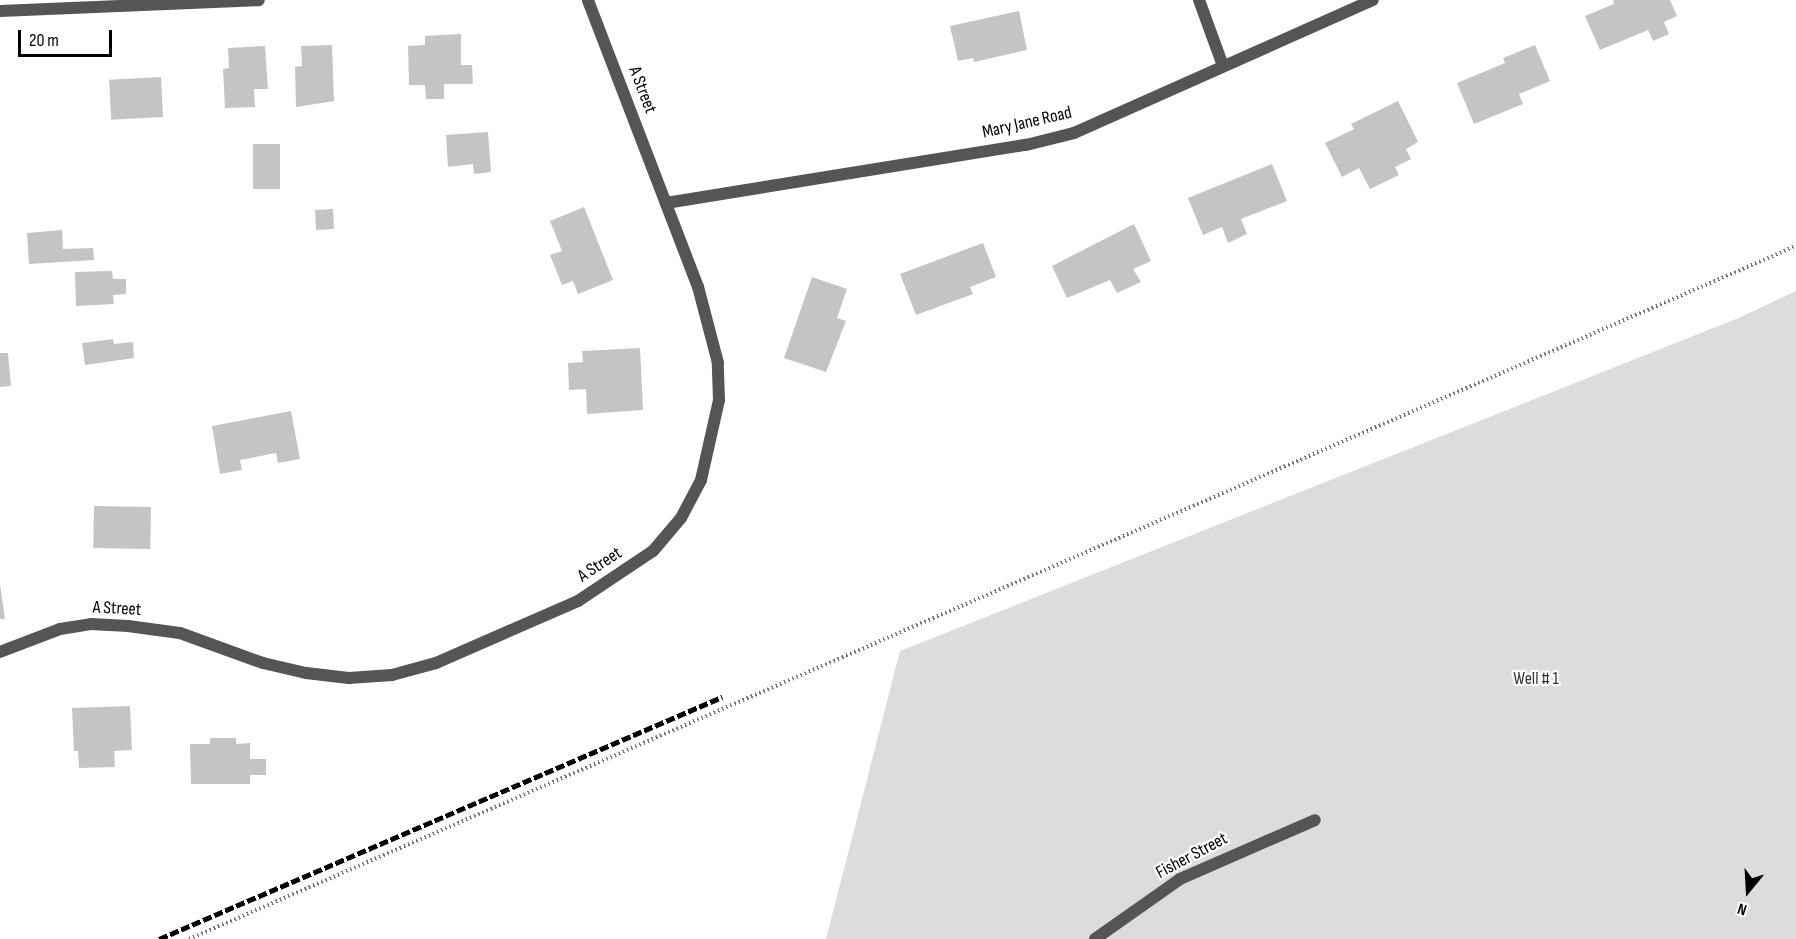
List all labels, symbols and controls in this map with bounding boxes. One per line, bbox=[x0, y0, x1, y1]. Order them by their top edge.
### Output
scale bar bbox=[21, 18, 116, 56]
text: 20 m bbox=[29, 30, 59, 51]
street label: A Street bbox=[623, 63, 661, 117]
street label: Mary Jane Road bbox=[980, 102, 1074, 144]
street label: A Street bbox=[574, 543, 626, 587]
street label: A Street bbox=[92, 597, 142, 621]
park label: Well # 1 bbox=[1513, 668, 1559, 690]
street label: Fisher Street bbox=[1153, 828, 1231, 884]
north arrow bbox=[1718, 861, 1778, 921]
text: N bbox=[1735, 898, 1749, 919]

